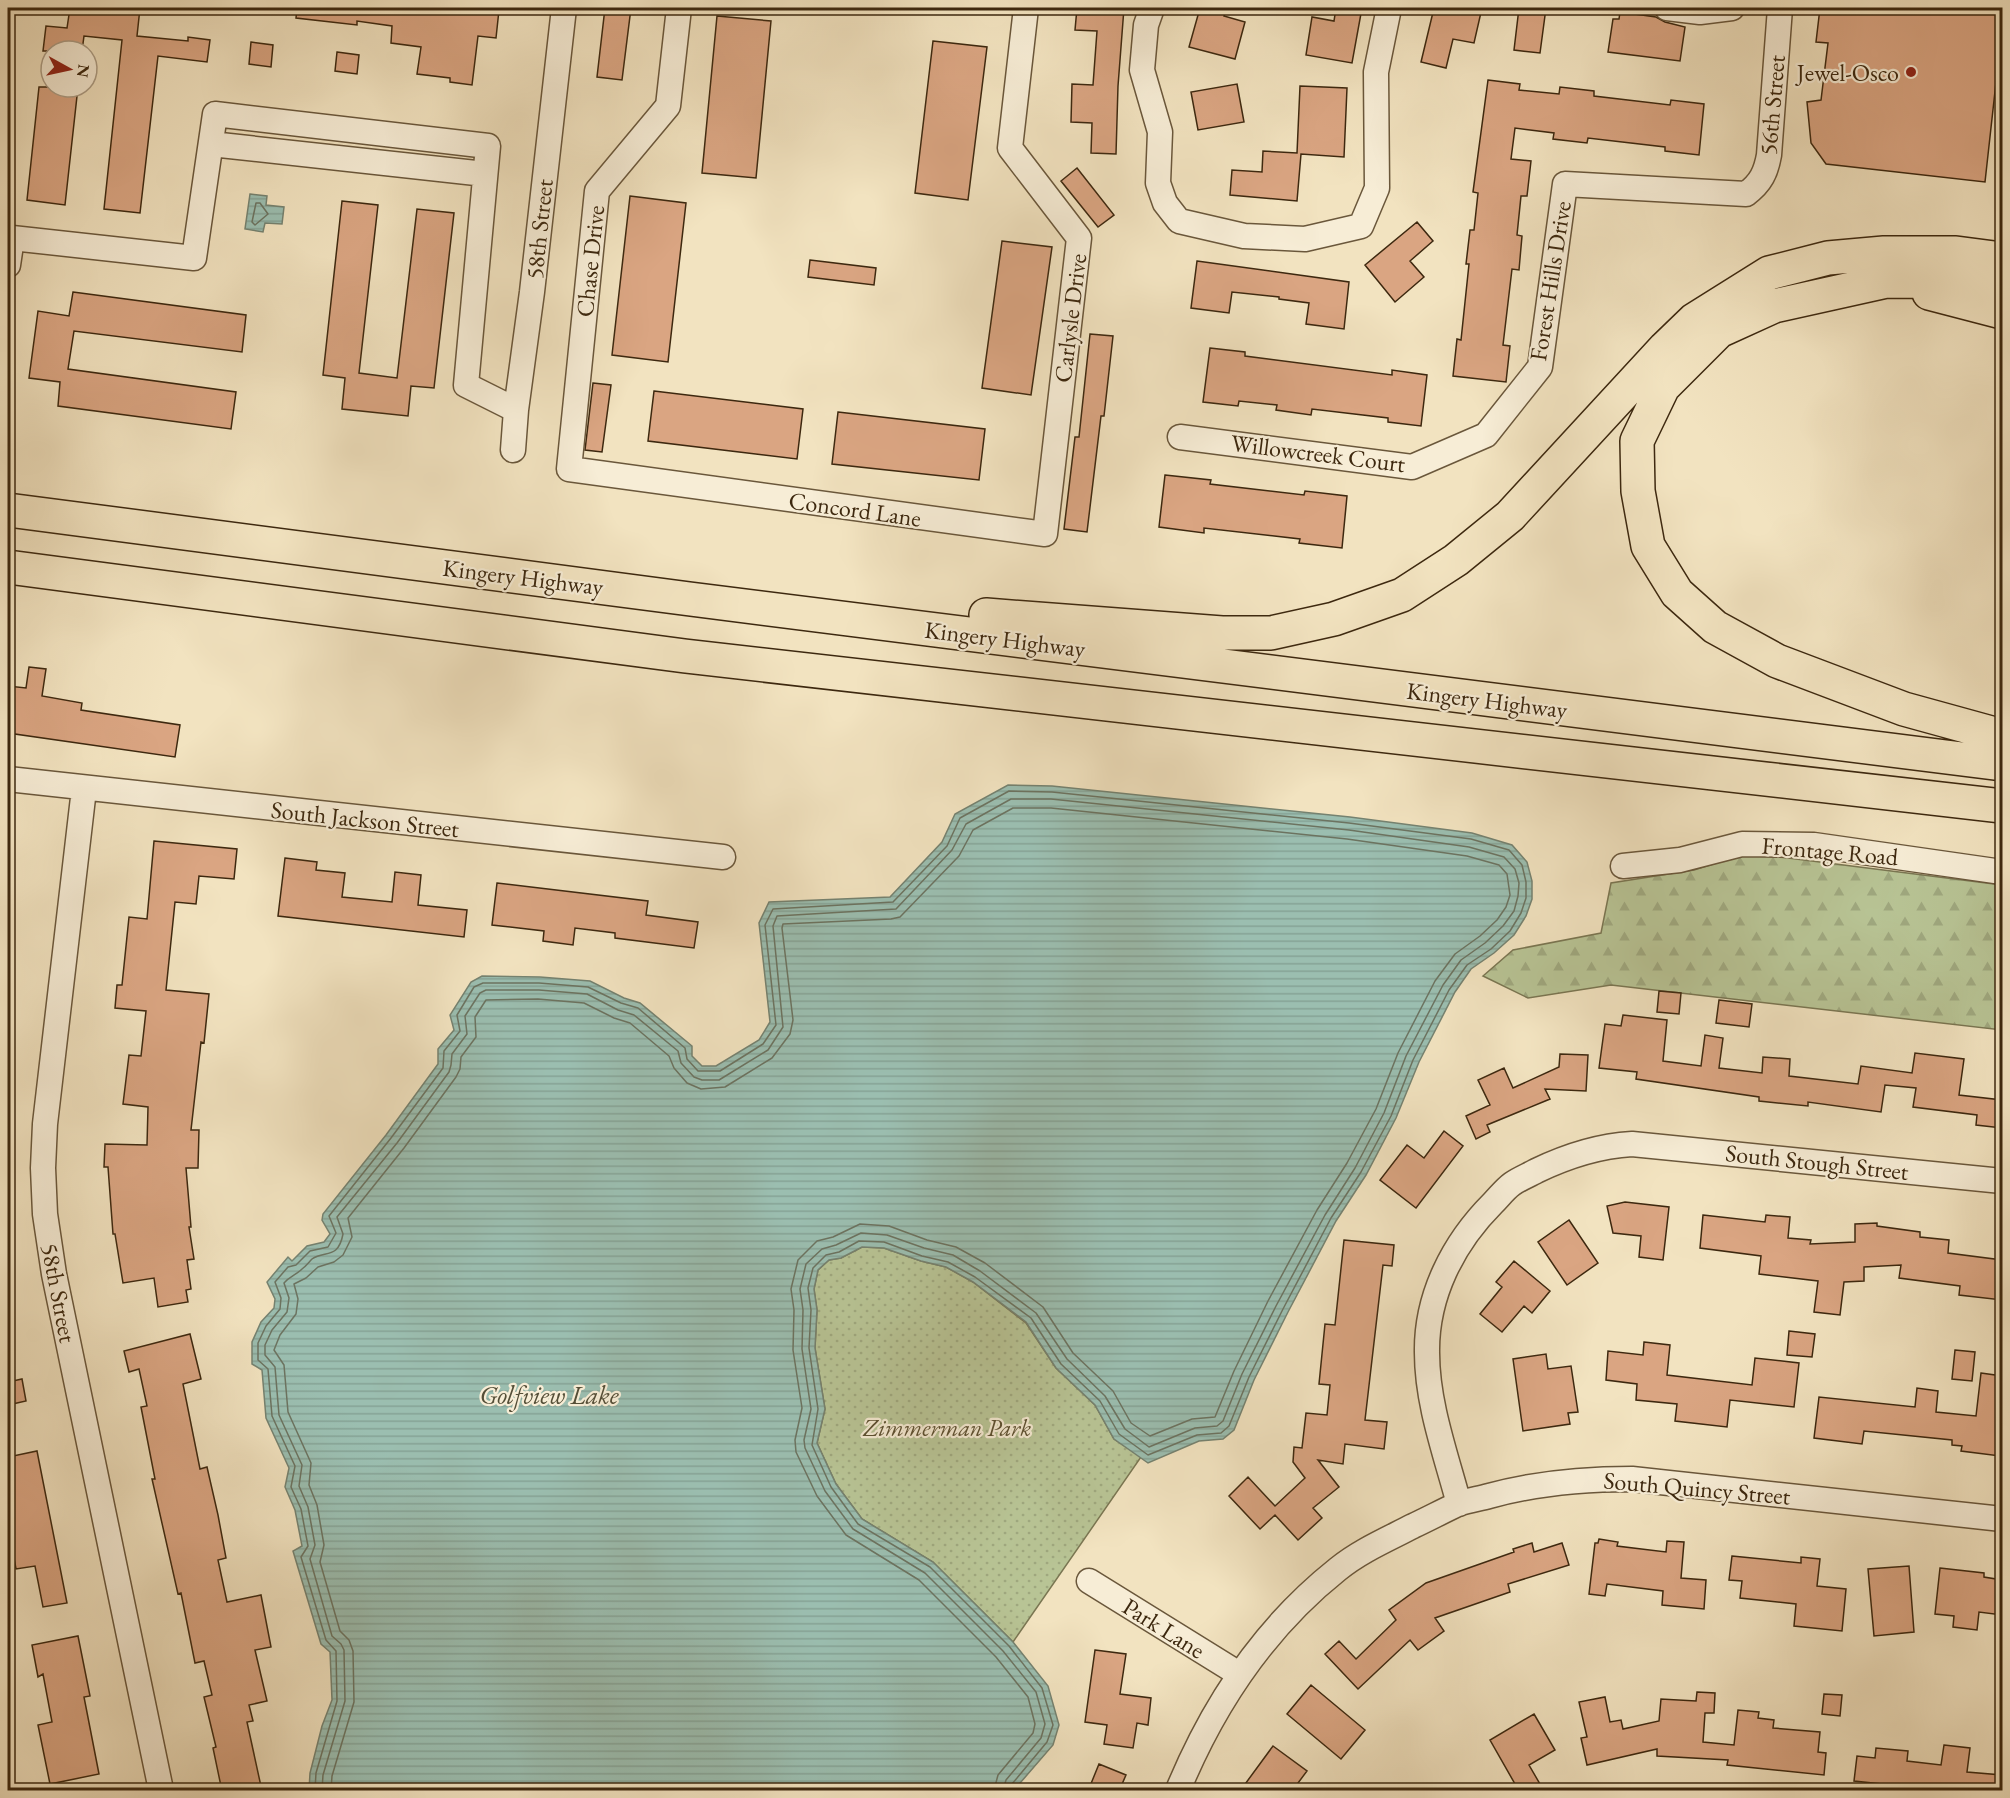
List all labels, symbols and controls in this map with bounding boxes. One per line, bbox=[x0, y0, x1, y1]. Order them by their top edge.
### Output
north arrow bbox=[39, 39, 99, 99]
street label: 56th Street bbox=[1752, 53, 1792, 156]
place label: Jewel-Osco bbox=[1795, 57, 1899, 88]
text: N bbox=[72, 63, 95, 79]
marker: Jewel-Osco bbox=[1904, 65, 1918, 79]
street label: 58th Street bbox=[518, 177, 560, 281]
street label: Forest Hills Drive bbox=[1522, 199, 1578, 363]
street label: Chase Drive bbox=[569, 204, 611, 318]
street label: Carlysle Drive bbox=[1047, 252, 1093, 384]
street label: Willowcreek Court bbox=[1229, 427, 1407, 479]
street label: Concord Lane bbox=[787, 484, 923, 534]
street label: Kingery Highway bbox=[441, 552, 606, 602]
street label: Kingery Highway bbox=[923, 614, 1088, 664]
street label: Kingery Highway bbox=[1405, 675, 1570, 725]
street label: South Jackson Street bbox=[269, 794, 461, 844]
street label: Frontage Road bbox=[1761, 830, 1900, 872]
street label: South Stough Street bbox=[1724, 1137, 1911, 1187]
street label: 58th Street bbox=[34, 1241, 84, 1346]
water label: Golfview Lake bbox=[479, 1378, 620, 1412]
park label: Zimmerman Park bbox=[862, 1412, 1031, 1443]
street label: South Quincy Street bbox=[1602, 1464, 1792, 1512]
street label: Park Lane bbox=[1117, 1591, 1211, 1665]

